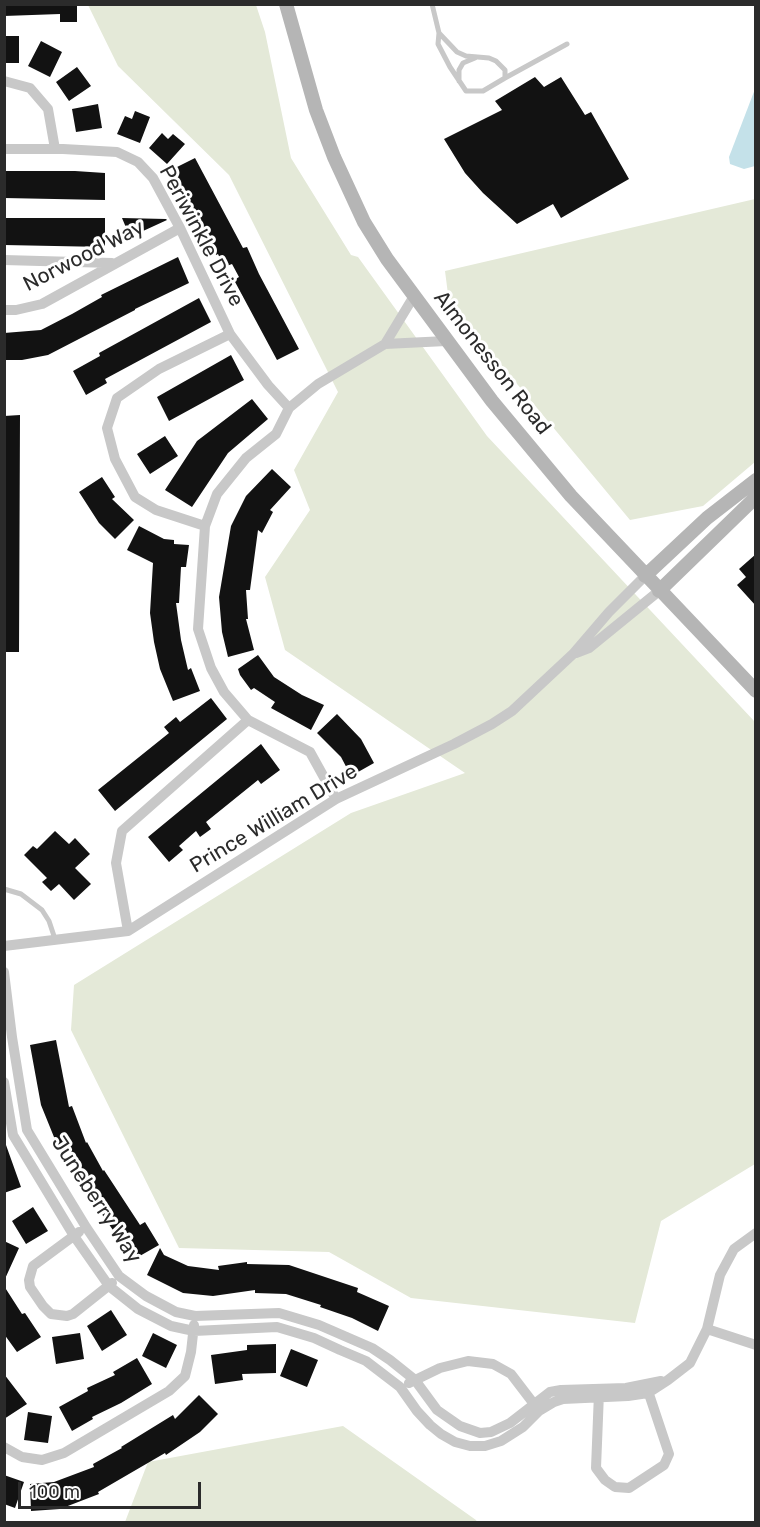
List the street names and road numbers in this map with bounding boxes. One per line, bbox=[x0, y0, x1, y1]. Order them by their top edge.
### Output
street label: Periwinkle Drive bbox=[153, 161, 249, 311]
street label: Norwood Way bbox=[19, 215, 149, 297]
street label: Almonesson Road bbox=[428, 286, 556, 440]
street label: Prince William Drive bbox=[186, 759, 362, 879]
street label: Juneberry Way bbox=[46, 1132, 146, 1268]

